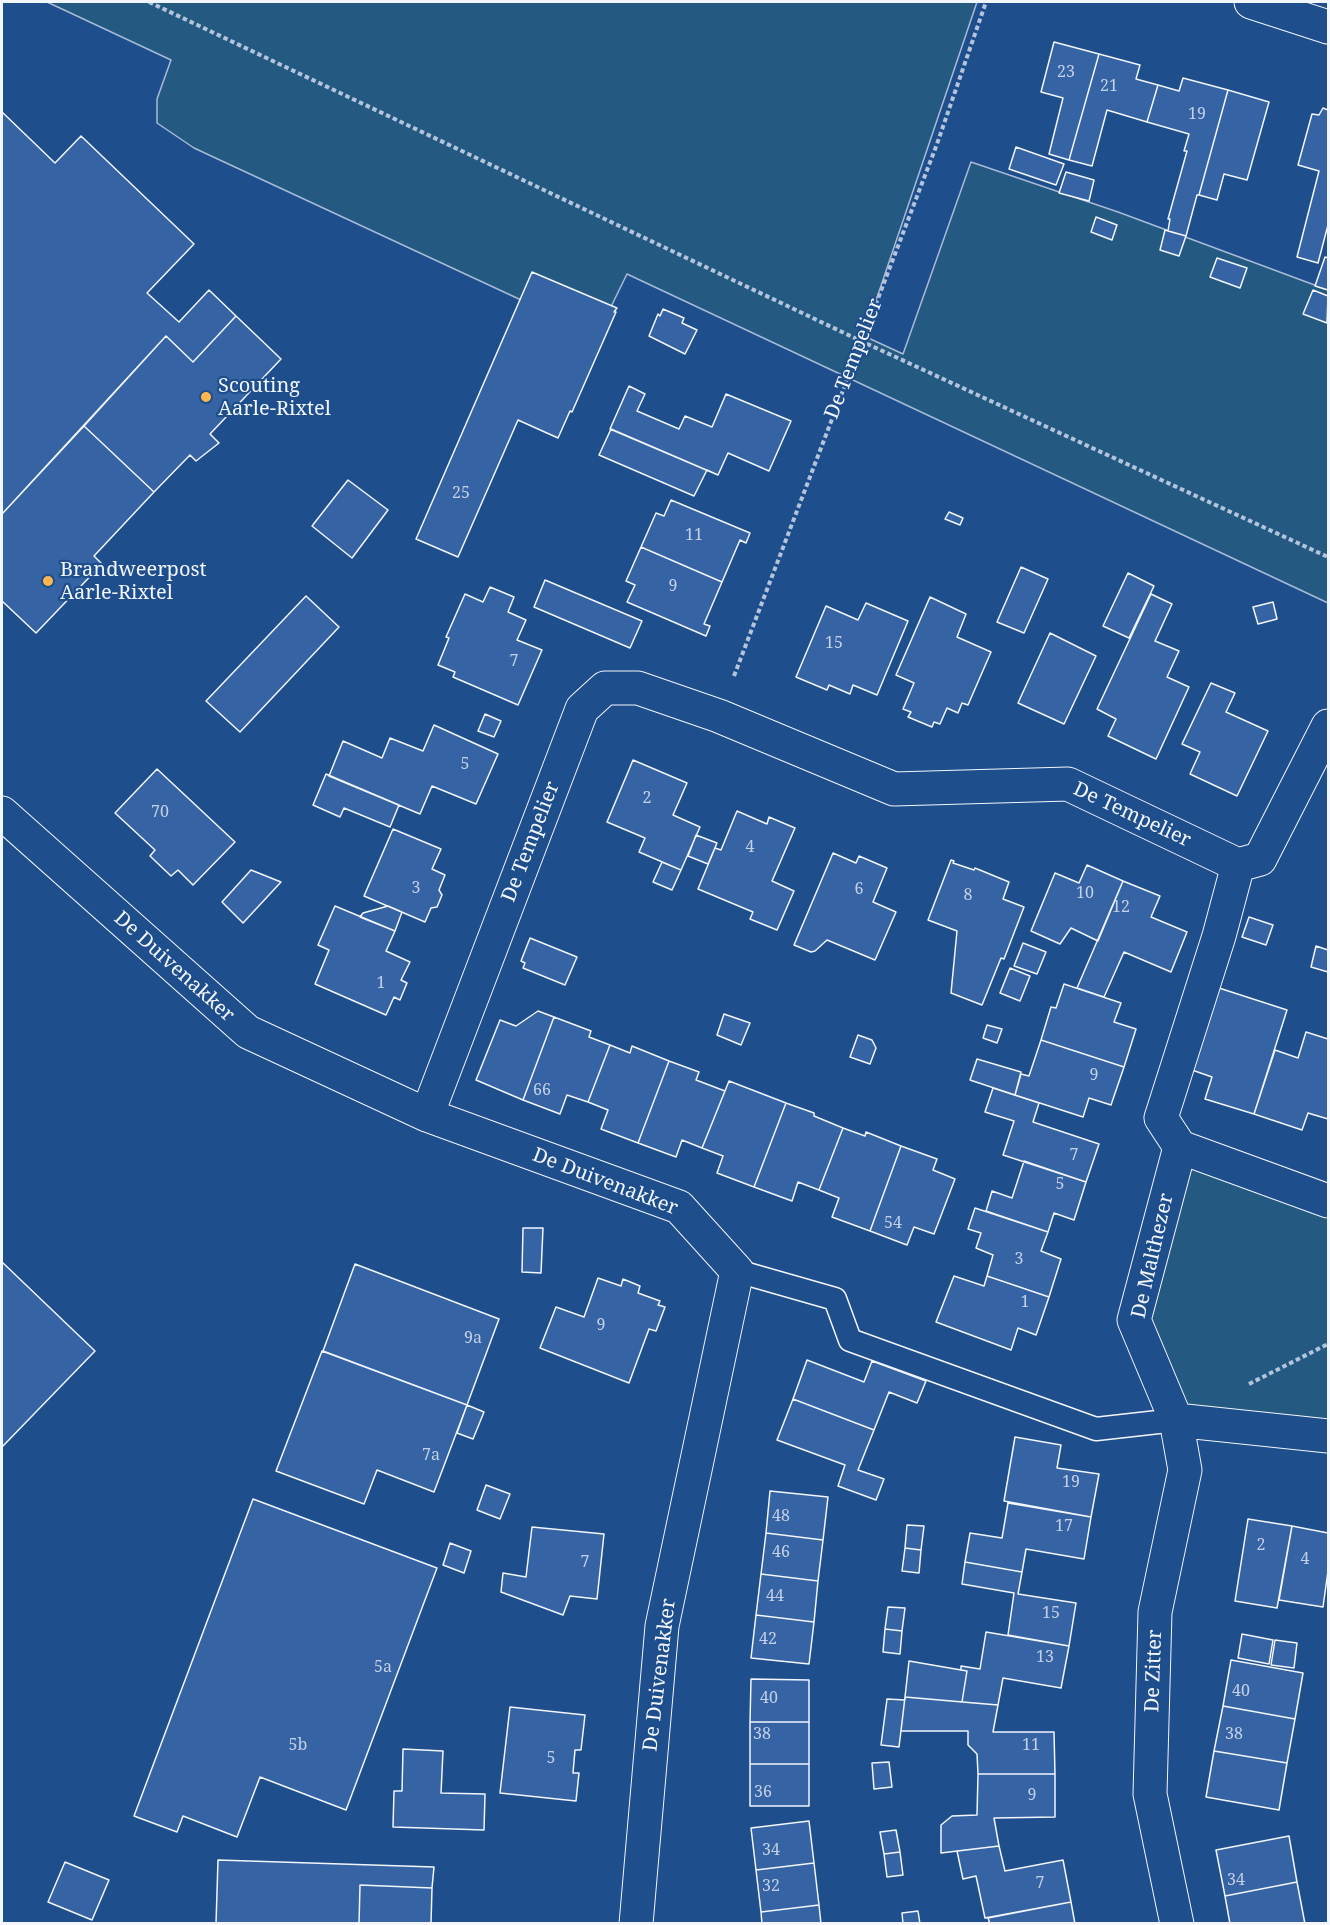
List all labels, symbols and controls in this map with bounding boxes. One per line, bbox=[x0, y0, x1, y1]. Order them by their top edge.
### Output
house number: 23 bbox=[1057, 62, 1075, 82]
house number: 21 bbox=[1100, 76, 1118, 96]
house number: 19 bbox=[1188, 104, 1206, 124]
street label: De Tempelier bbox=[820, 295, 888, 423]
place label: Scouting Aarle-Rixtel bbox=[218, 374, 331, 421]
marker: Scouting Aarle-Rixtel bbox=[199, 390, 213, 404]
house number: 25 bbox=[452, 483, 470, 503]
house number: 11 bbox=[685, 525, 703, 545]
place label: Brandweerpost Aarle-Rixtel bbox=[60, 558, 206, 605]
marker: Brandweerpost Aarle-Rixtel bbox=[41, 574, 55, 588]
house number: 9 bbox=[669, 576, 677, 596]
house number: 15 bbox=[825, 633, 843, 653]
house number: 7 bbox=[510, 651, 518, 671]
house number: 5 bbox=[461, 754, 469, 774]
street label: De Tempelier bbox=[1069, 777, 1195, 853]
street label: De Tempelier bbox=[497, 778, 565, 906]
house number: 2 bbox=[643, 788, 651, 808]
house number: 70 bbox=[151, 802, 169, 822]
house number: 4 bbox=[746, 837, 754, 857]
house number: 3 bbox=[412, 878, 420, 898]
house number: 6 bbox=[855, 879, 863, 899]
house number: 10 bbox=[1076, 883, 1094, 903]
house number: 8 bbox=[964, 885, 972, 905]
house number: 12 bbox=[1112, 897, 1130, 917]
street label: De Duivenakker bbox=[109, 907, 239, 1027]
house number: 1 bbox=[377, 973, 385, 993]
house number: 9 bbox=[1090, 1065, 1098, 1085]
house number: 66 bbox=[533, 1080, 551, 1100]
street label: De Duivenakker bbox=[529, 1143, 681, 1221]
house number: 7 bbox=[1070, 1145, 1078, 1165]
house number: 5 bbox=[1056, 1174, 1064, 1194]
street label: De Malthezer bbox=[1127, 1191, 1179, 1321]
house number: 54 bbox=[884, 1213, 902, 1233]
house number: 3 bbox=[1015, 1249, 1023, 1269]
house number: 1 bbox=[1021, 1292, 1029, 1312]
house number: 9 bbox=[597, 1315, 605, 1335]
house number: 9a bbox=[464, 1328, 482, 1348]
house number: 7a bbox=[422, 1445, 440, 1465]
house number: 19 bbox=[1062, 1472, 1080, 1492]
house number: 48 bbox=[772, 1506, 790, 1526]
house number: 17 bbox=[1055, 1516, 1073, 1536]
house number: 2 bbox=[1257, 1535, 1265, 1555]
house number: 46 bbox=[772, 1542, 790, 1562]
house number: 4 bbox=[1301, 1549, 1309, 1569]
house number: 7 bbox=[581, 1552, 589, 1572]
house number: 44 bbox=[766, 1586, 784, 1606]
street label: De Duivenakker bbox=[639, 1597, 681, 1753]
house number: 15 bbox=[1042, 1603, 1060, 1623]
house number: 42 bbox=[759, 1629, 777, 1649]
street label: De Zitter bbox=[1141, 1629, 1167, 1713]
house number: 13 bbox=[1036, 1647, 1054, 1667]
house number: 5a bbox=[374, 1657, 392, 1677]
house number: 40 bbox=[1232, 1681, 1250, 1701]
house number: 40 bbox=[760, 1688, 778, 1708]
house number: 38 bbox=[753, 1724, 771, 1744]
house number: 38 bbox=[1225, 1724, 1243, 1744]
house number: 5b bbox=[289, 1735, 307, 1755]
house number: 11 bbox=[1022, 1735, 1040, 1755]
house number: 5 bbox=[547, 1748, 555, 1768]
house number: 36 bbox=[754, 1782, 772, 1802]
house number: 9 bbox=[1028, 1785, 1036, 1805]
house number: 34 bbox=[762, 1840, 780, 1860]
house number: 34 bbox=[1227, 1870, 1245, 1890]
house number: 7 bbox=[1036, 1873, 1044, 1893]
house number: 32 bbox=[762, 1876, 780, 1896]

